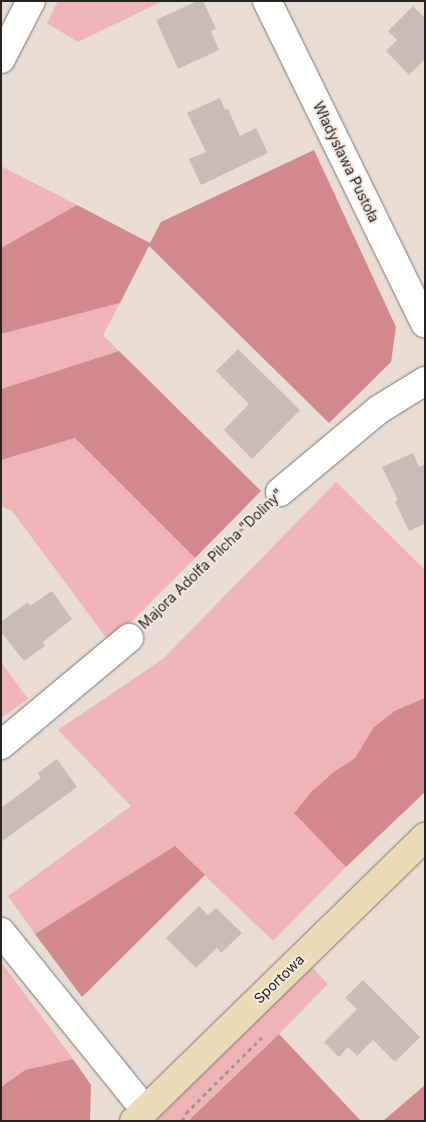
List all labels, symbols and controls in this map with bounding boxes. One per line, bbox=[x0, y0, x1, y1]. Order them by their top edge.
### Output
street label: Władysława Pustoła bbox=[309, 99, 383, 225]
street label: Majora Adolfa Pilcha "Doliny" bbox=[135, 486, 287, 632]
street label: Sportowa bbox=[250, 951, 308, 1007]

